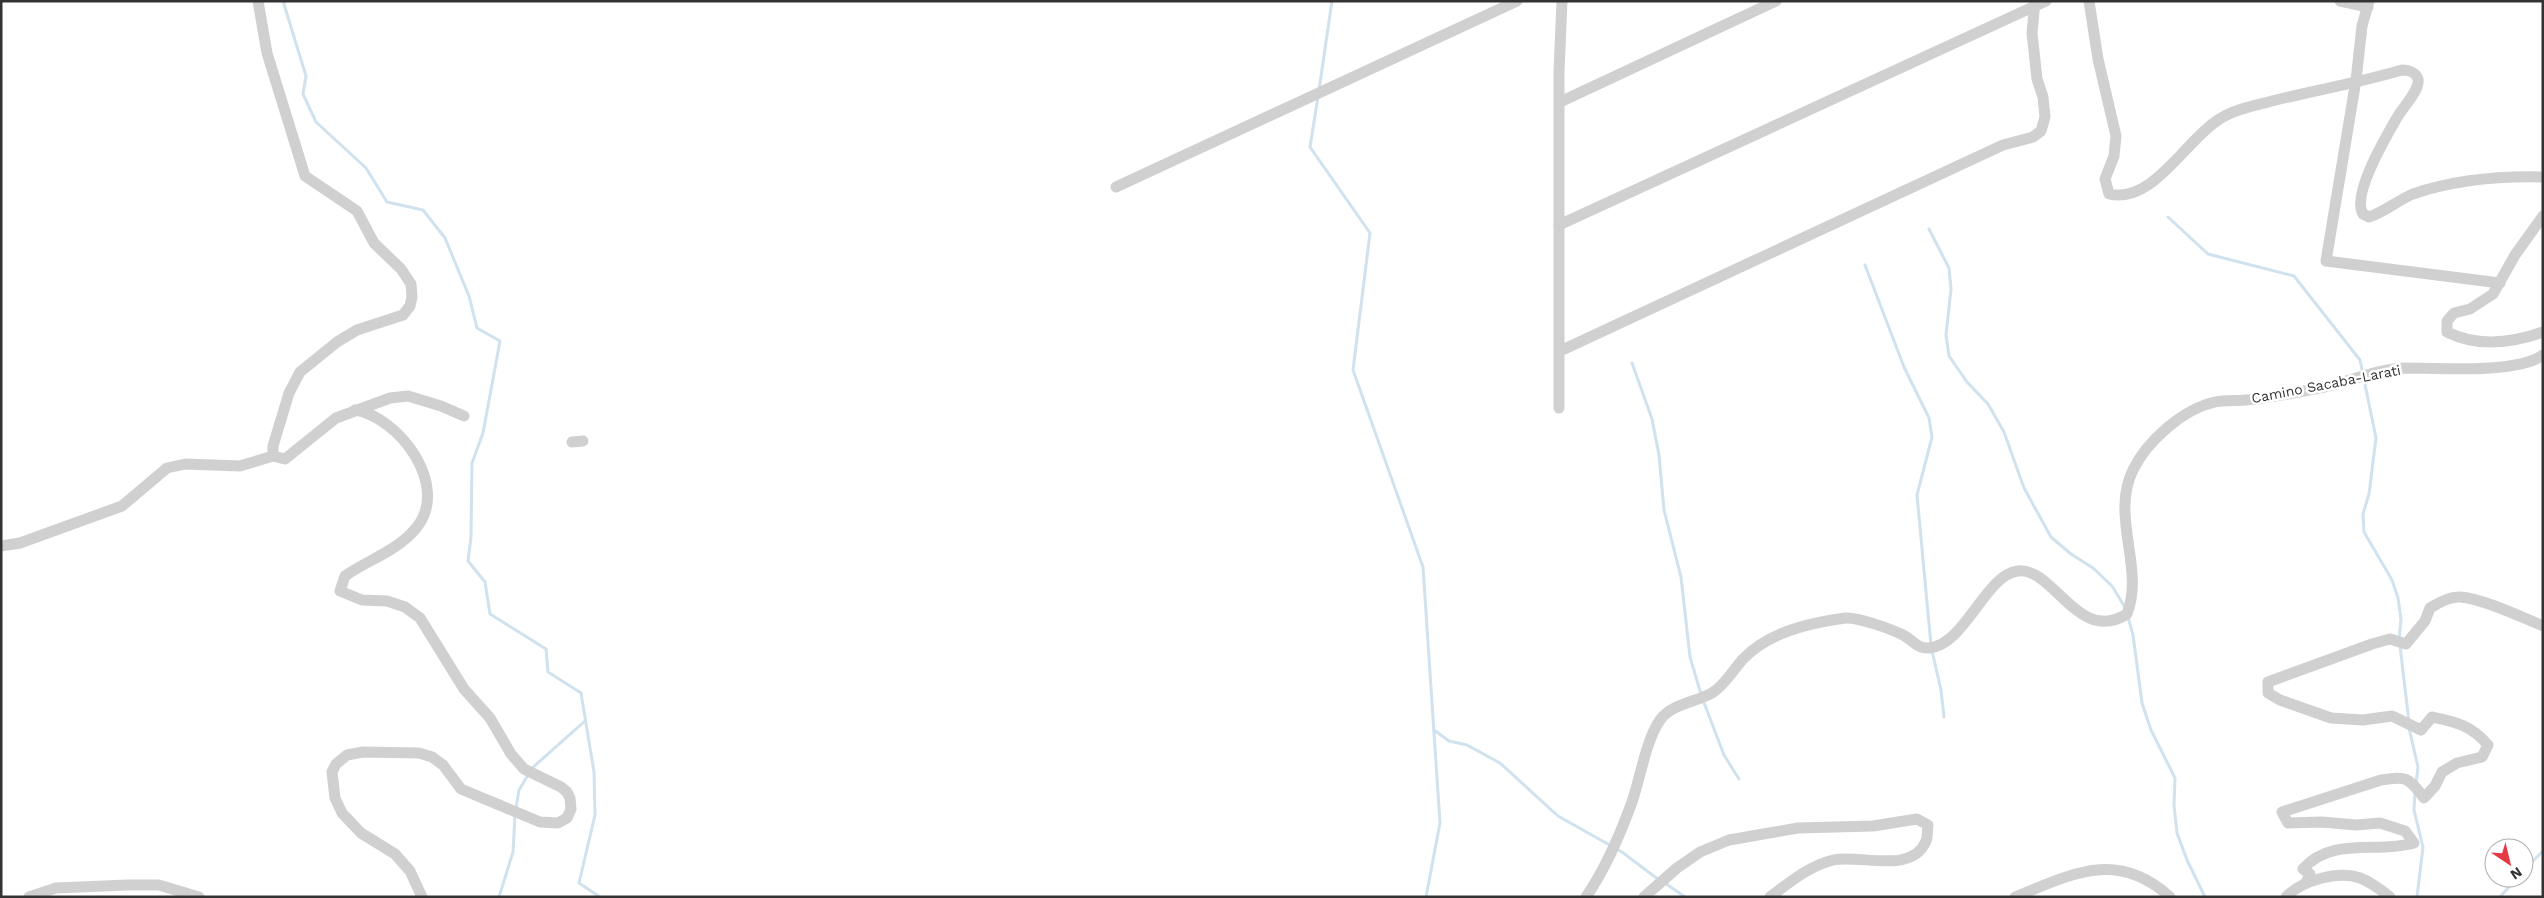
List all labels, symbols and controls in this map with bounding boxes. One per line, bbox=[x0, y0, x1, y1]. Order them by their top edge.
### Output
street label: Camino Sacaba-Larati bbox=[2250, 362, 2402, 406]
north arrow bbox=[2484, 838, 2534, 888]
text: N bbox=[2508, 864, 2525, 883]

